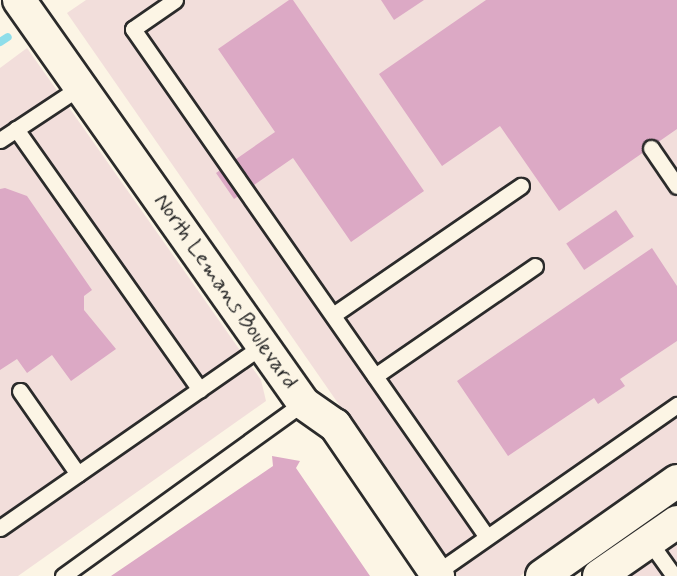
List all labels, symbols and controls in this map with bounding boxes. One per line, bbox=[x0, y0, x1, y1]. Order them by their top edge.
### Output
street label: North Lemans Boulevard bbox=[147, 189, 303, 395]

